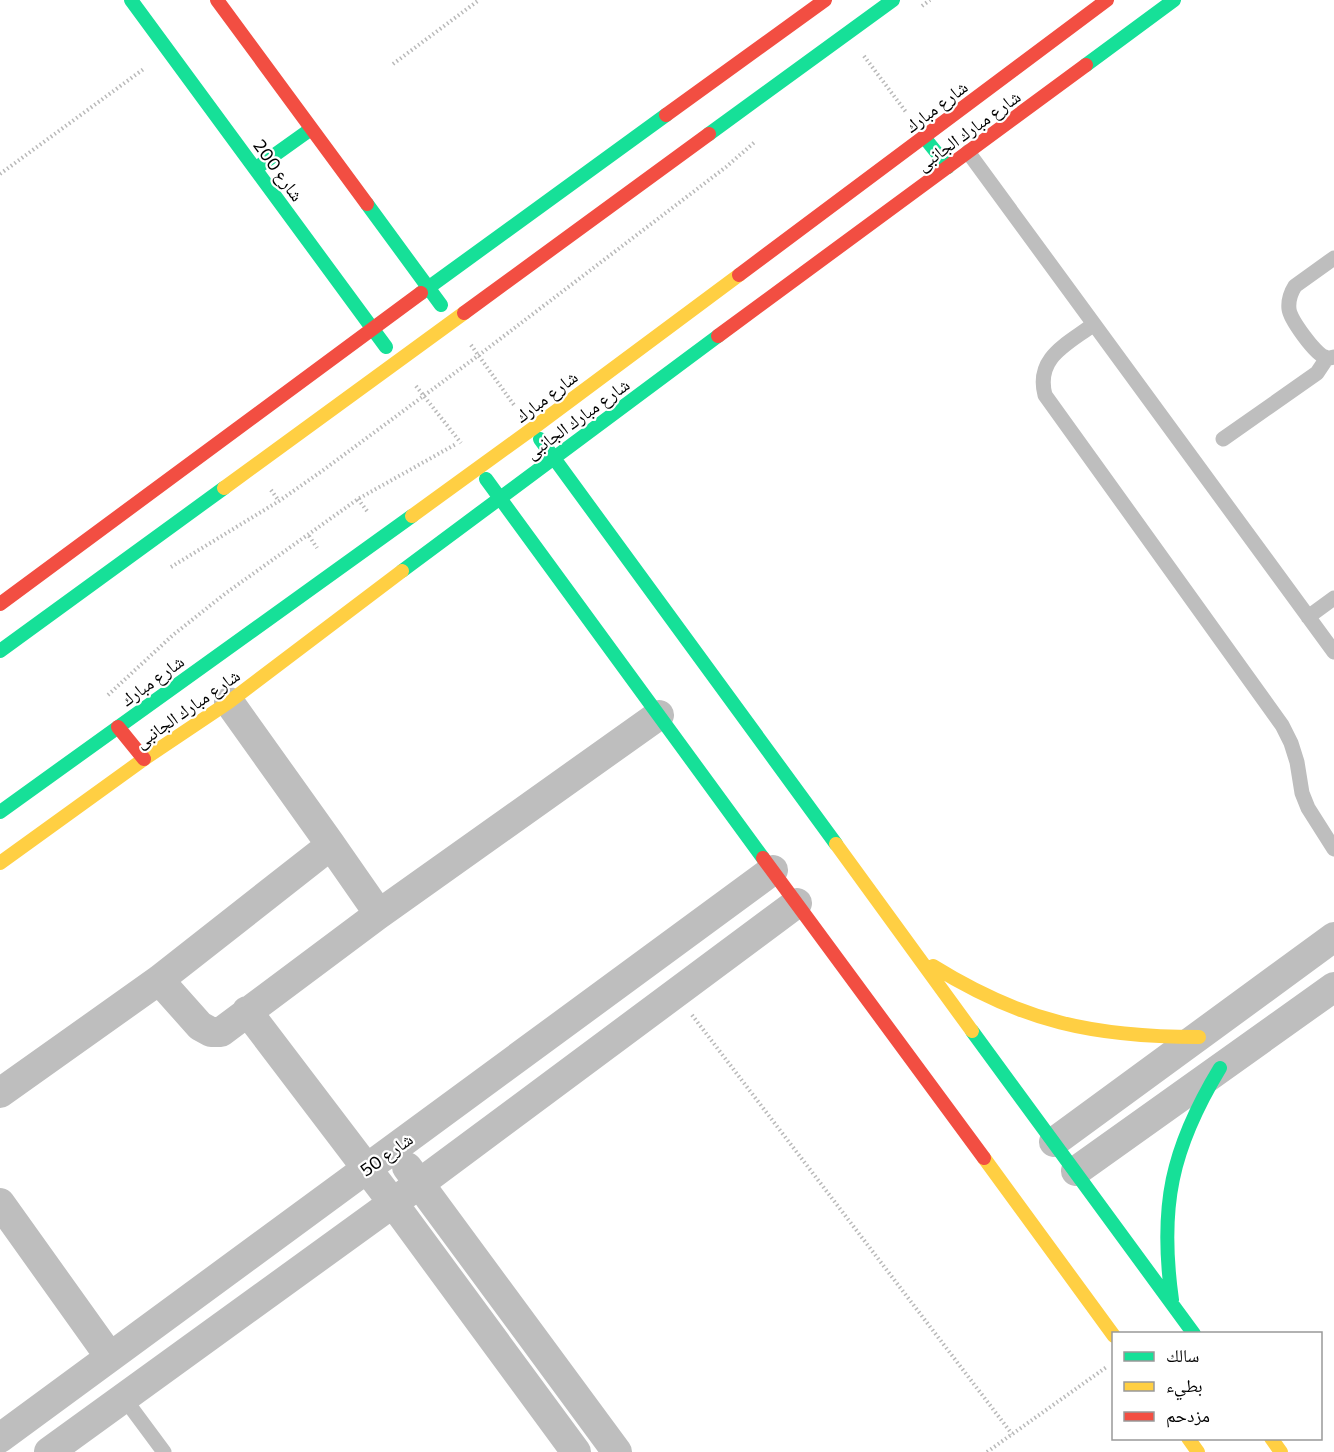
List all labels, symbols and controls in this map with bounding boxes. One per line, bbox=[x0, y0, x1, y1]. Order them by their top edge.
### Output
street label: شارع مبارك bbox=[900, 75, 972, 137]
street label: شارع مبارك الجانبى bbox=[912, 85, 1025, 176]
street label: شارع 200 bbox=[248, 135, 309, 206]
street label: شارع مبارك bbox=[510, 365, 582, 427]
street label: شارع مبارك الجانبى bbox=[521, 373, 634, 464]
street label: شارع مبارك bbox=[116, 650, 188, 711]
street label: شارع مبارك الجانبى bbox=[130, 664, 244, 753]
street label: شارع 50 bbox=[355, 1128, 417, 1181]
legend bbox=[1112, 1332, 1322, 1440]
text: سالك bbox=[1166, 1344, 1199, 1366]
text: بطيء bbox=[1166, 1374, 1203, 1401]
text: مزدحم bbox=[1166, 1404, 1210, 1428]

